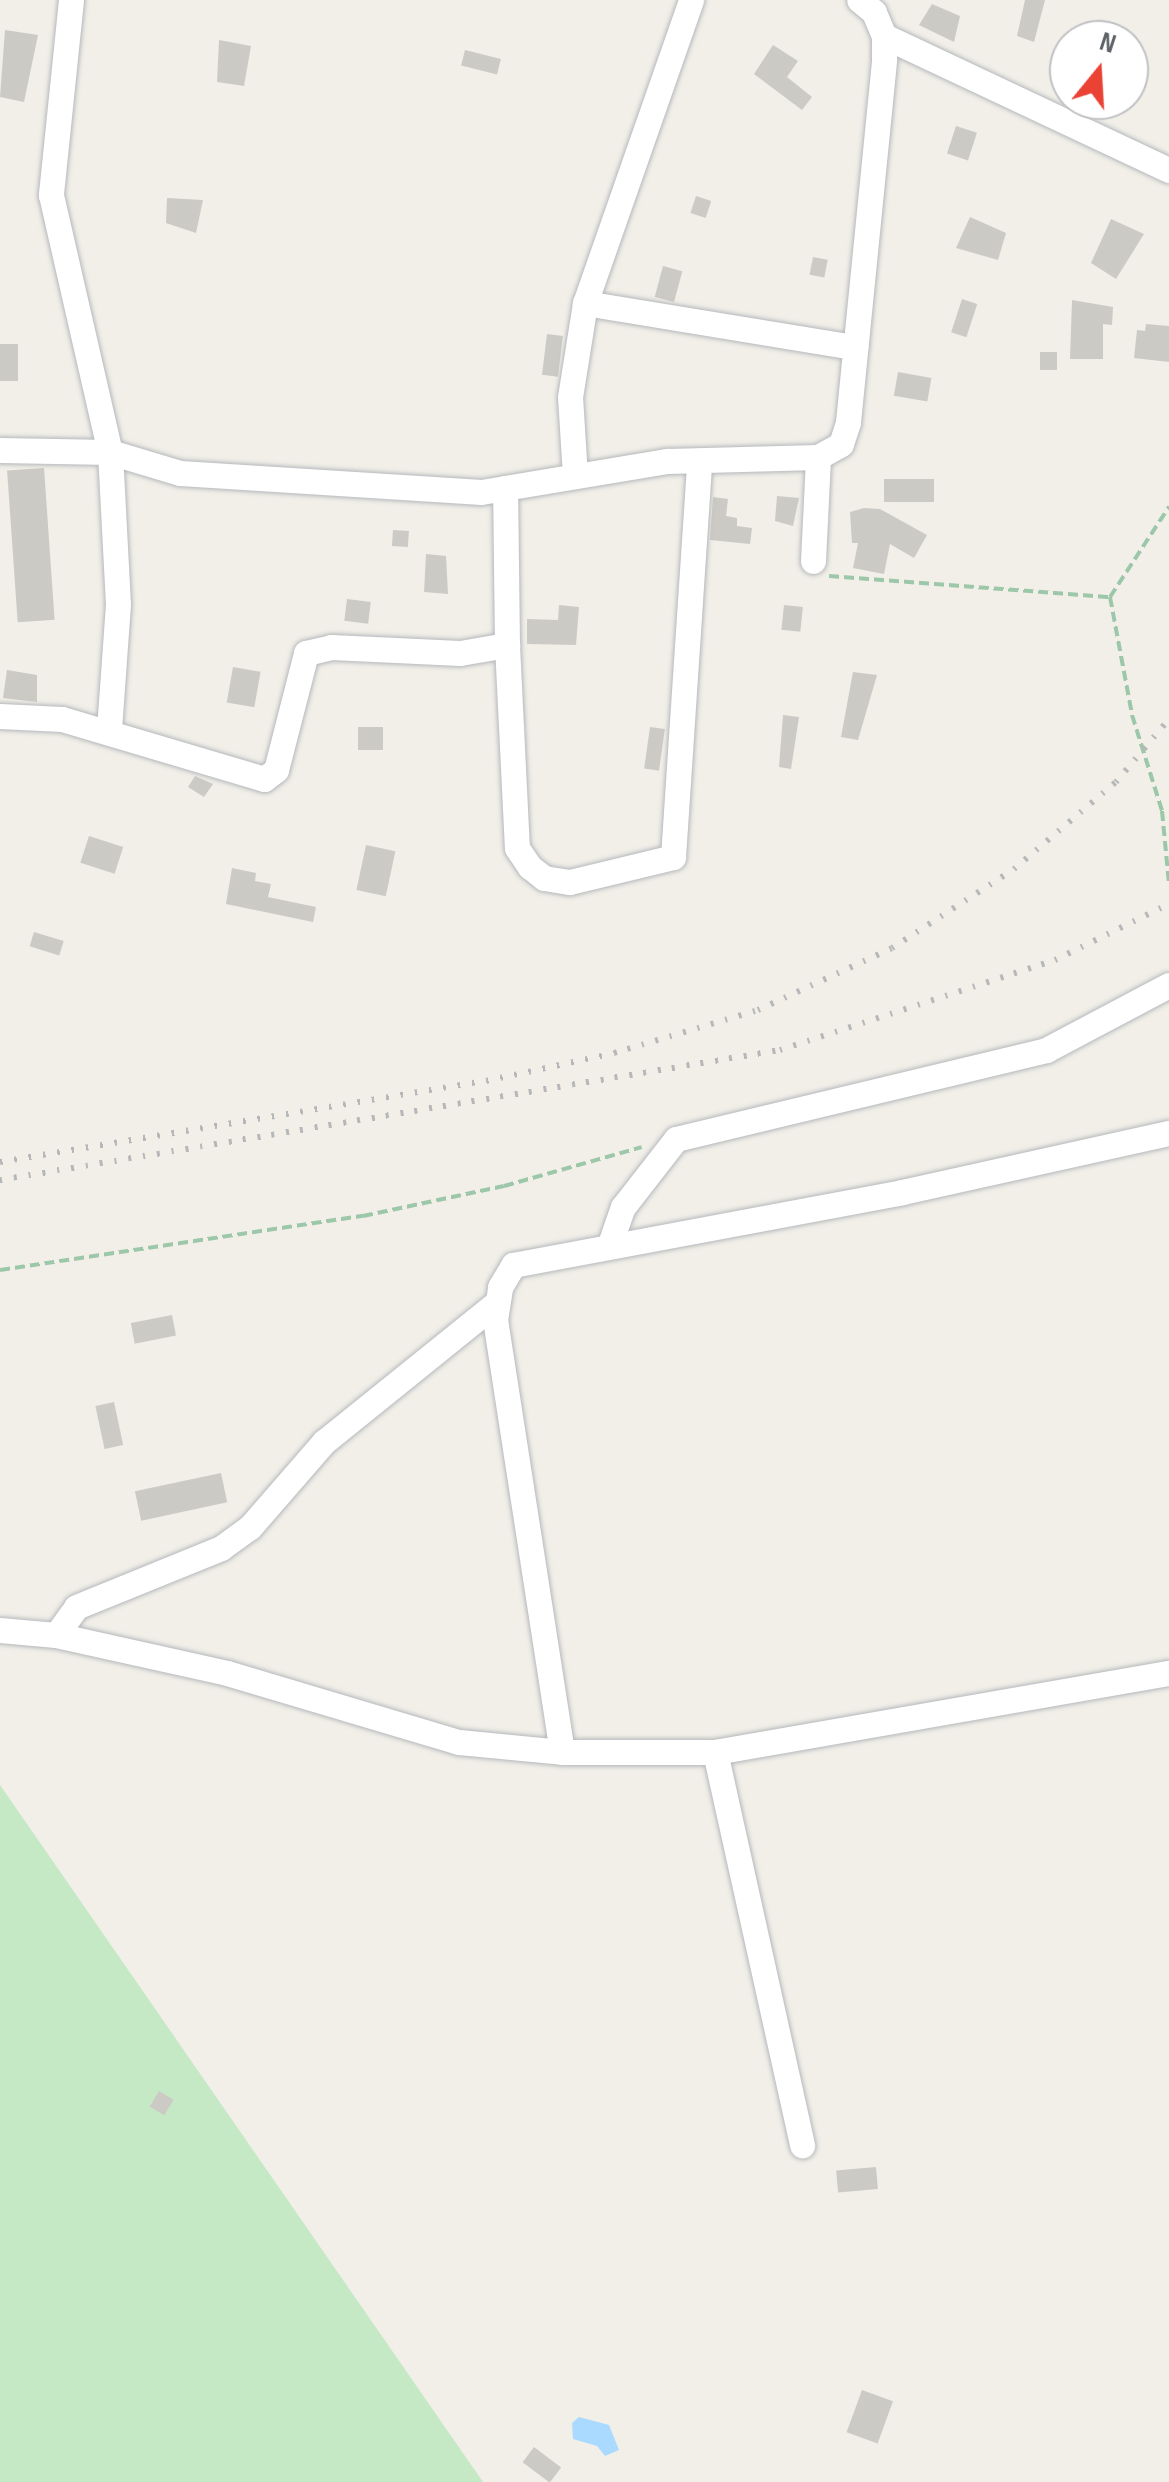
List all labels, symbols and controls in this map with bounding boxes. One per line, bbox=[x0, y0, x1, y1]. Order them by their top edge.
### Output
north arrow bbox=[1049, 20, 1149, 120]
text: N bbox=[1096, 25, 1120, 61]

